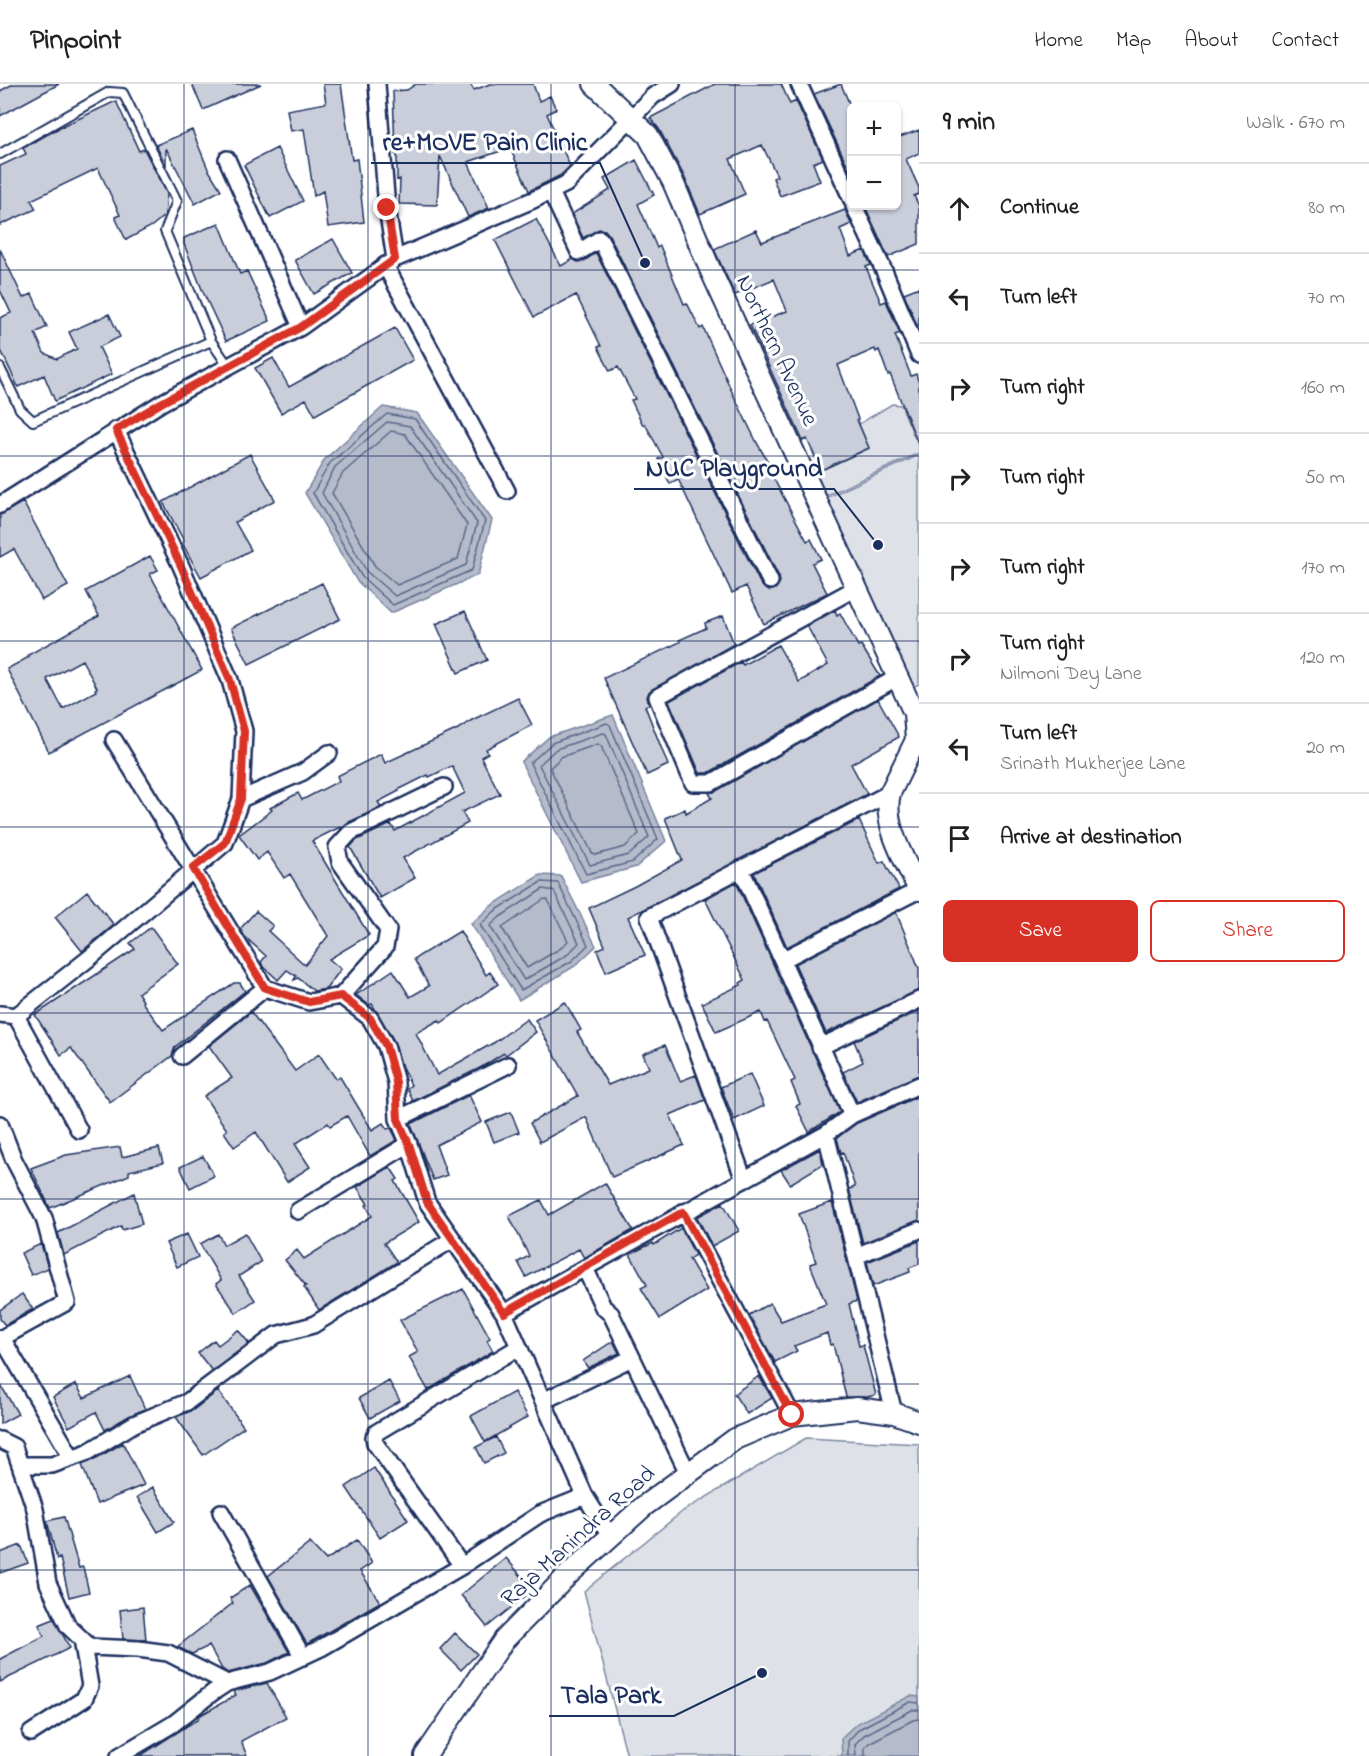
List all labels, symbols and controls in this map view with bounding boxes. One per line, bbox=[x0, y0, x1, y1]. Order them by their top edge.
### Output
text: Pinpoint bbox=[30, 21, 121, 62]
text: Home bbox=[1034, 26, 1083, 56]
text: Map bbox=[1116, 26, 1151, 56]
text: About bbox=[1184, 26, 1238, 56]
text: Contact bbox=[1271, 26, 1339, 56]
map controls bbox=[847, 102, 901, 210]
button: + bbox=[847, 102, 901, 156]
text: 9 min bbox=[943, 104, 995, 142]
text: Walk · 670 m bbox=[1246, 109, 1345, 138]
callout: re+MOVE Pain Clinic bbox=[371, 119, 600, 163]
text: re+MOVE Pain Clinic bbox=[383, 125, 589, 163]
button: − bbox=[847, 156, 901, 210]
icon: ahead bbox=[943, 192, 976, 225]
text: Continue bbox=[1000, 192, 1079, 224]
route end bbox=[373, 194, 399, 220]
text: 80 m bbox=[1308, 194, 1345, 223]
street label: Northern Avenue bbox=[726, 270, 826, 433]
icon: left bbox=[943, 282, 976, 315]
text: Turn left bbox=[1000, 282, 1077, 314]
text: 70 m bbox=[1308, 284, 1345, 313]
icon: right bbox=[943, 372, 976, 405]
text: Turn right bbox=[1000, 372, 1085, 404]
text: 160 m bbox=[1301, 374, 1345, 403]
callout: NUC Playground bbox=[634, 445, 834, 489]
text: NUC Playground bbox=[646, 451, 823, 490]
icon: right bbox=[943, 462, 976, 495]
text: Turn right bbox=[1000, 462, 1085, 494]
text: 50 m bbox=[1304, 464, 1345, 493]
icon: right bbox=[943, 552, 976, 585]
text: Turn right bbox=[1000, 552, 1085, 584]
text: 170 m bbox=[1301, 554, 1345, 583]
text: Turn right bbox=[1000, 628, 1085, 660]
icon: right bbox=[943, 642, 976, 675]
text: 120 m bbox=[1300, 644, 1345, 673]
text: Nilmoni Dey Lane bbox=[1000, 660, 1142, 689]
text: Turn left bbox=[1000, 718, 1077, 750]
icon: left bbox=[943, 732, 976, 765]
text: 20 m bbox=[1306, 734, 1345, 763]
text: Srinath Mukherjee Lane bbox=[1000, 750, 1185, 779]
icon: arrive bbox=[943, 822, 976, 855]
text: Arrive at destination bbox=[1000, 822, 1182, 854]
button: Save bbox=[943, 900, 1138, 962]
button: Share bbox=[1150, 900, 1345, 962]
route start bbox=[778, 1401, 804, 1427]
street label: Raja Manindra Road bbox=[494, 1458, 665, 1616]
callout: Tala Park bbox=[549, 1672, 674, 1716]
text: Tala Park bbox=[561, 1678, 662, 1716]

